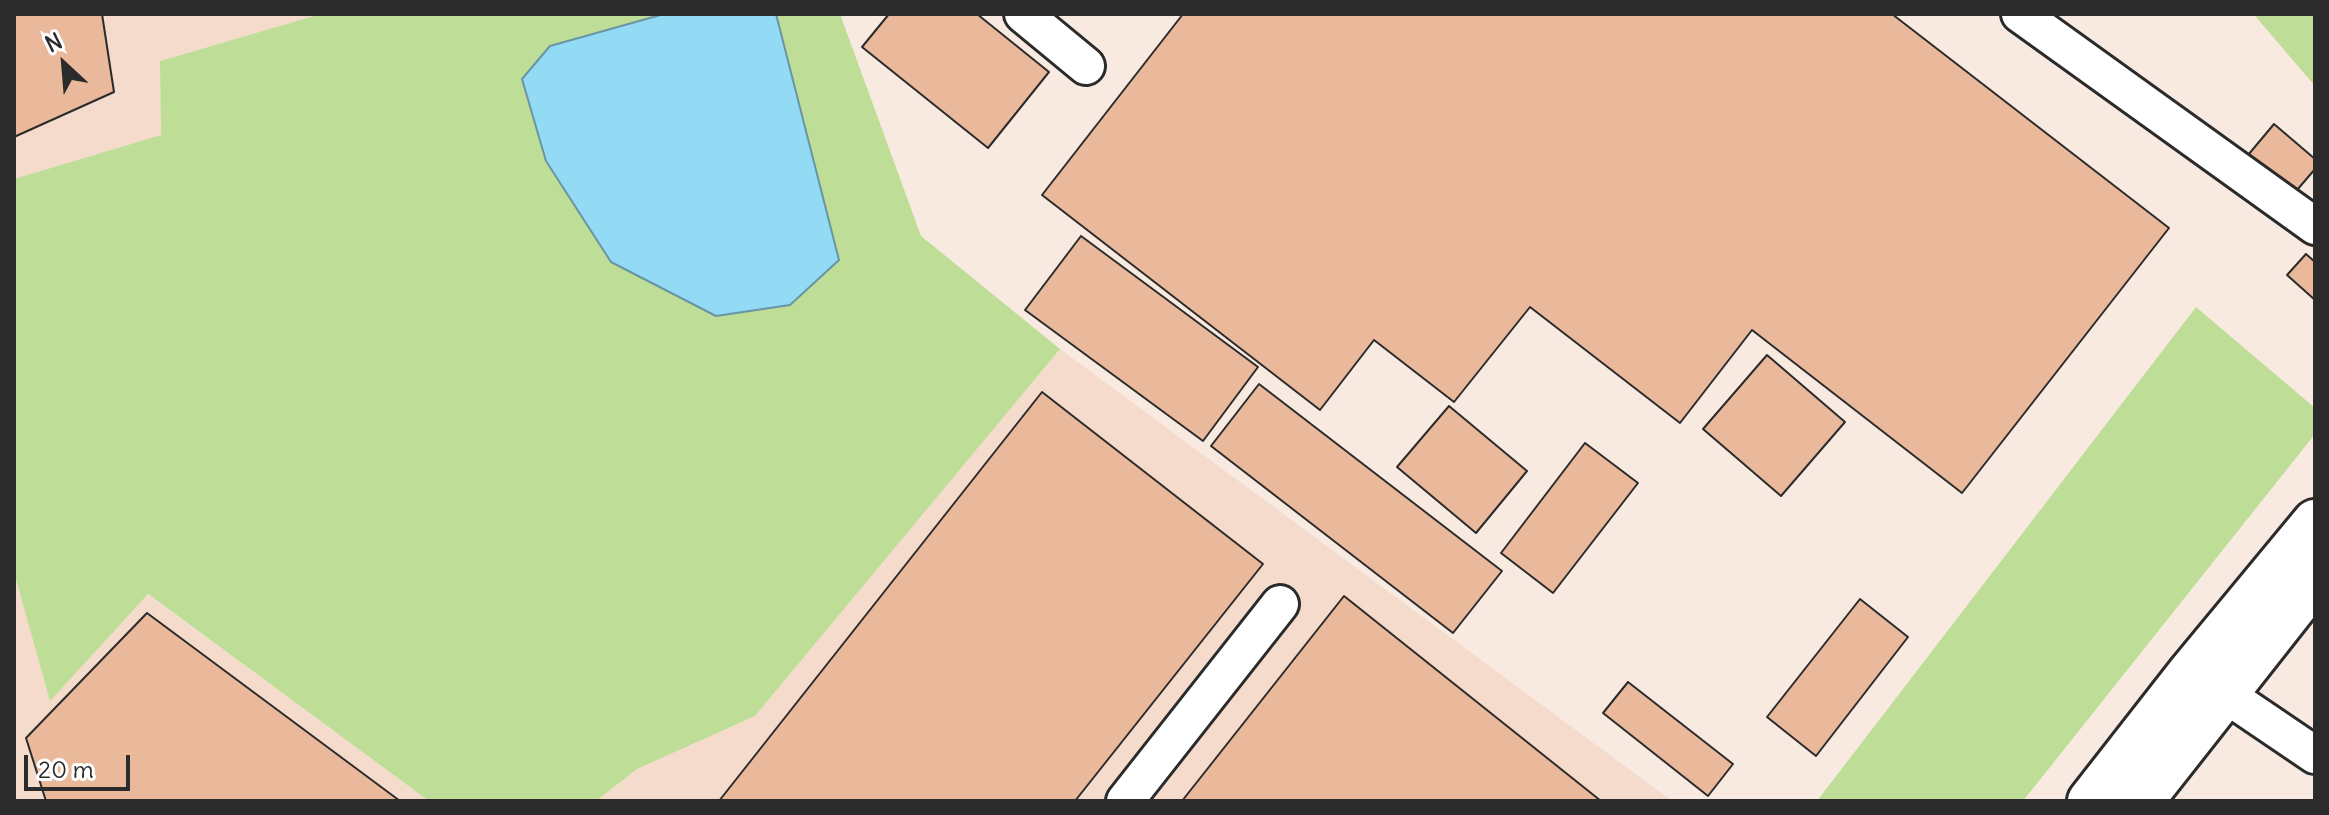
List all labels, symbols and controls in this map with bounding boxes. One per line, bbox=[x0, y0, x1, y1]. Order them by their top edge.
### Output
north arrow bbox=[24, 24, 104, 104]
text: N bbox=[41, 27, 66, 58]
scale bar bbox=[28, 739, 134, 789]
text: 20 m bbox=[38, 754, 94, 784]

